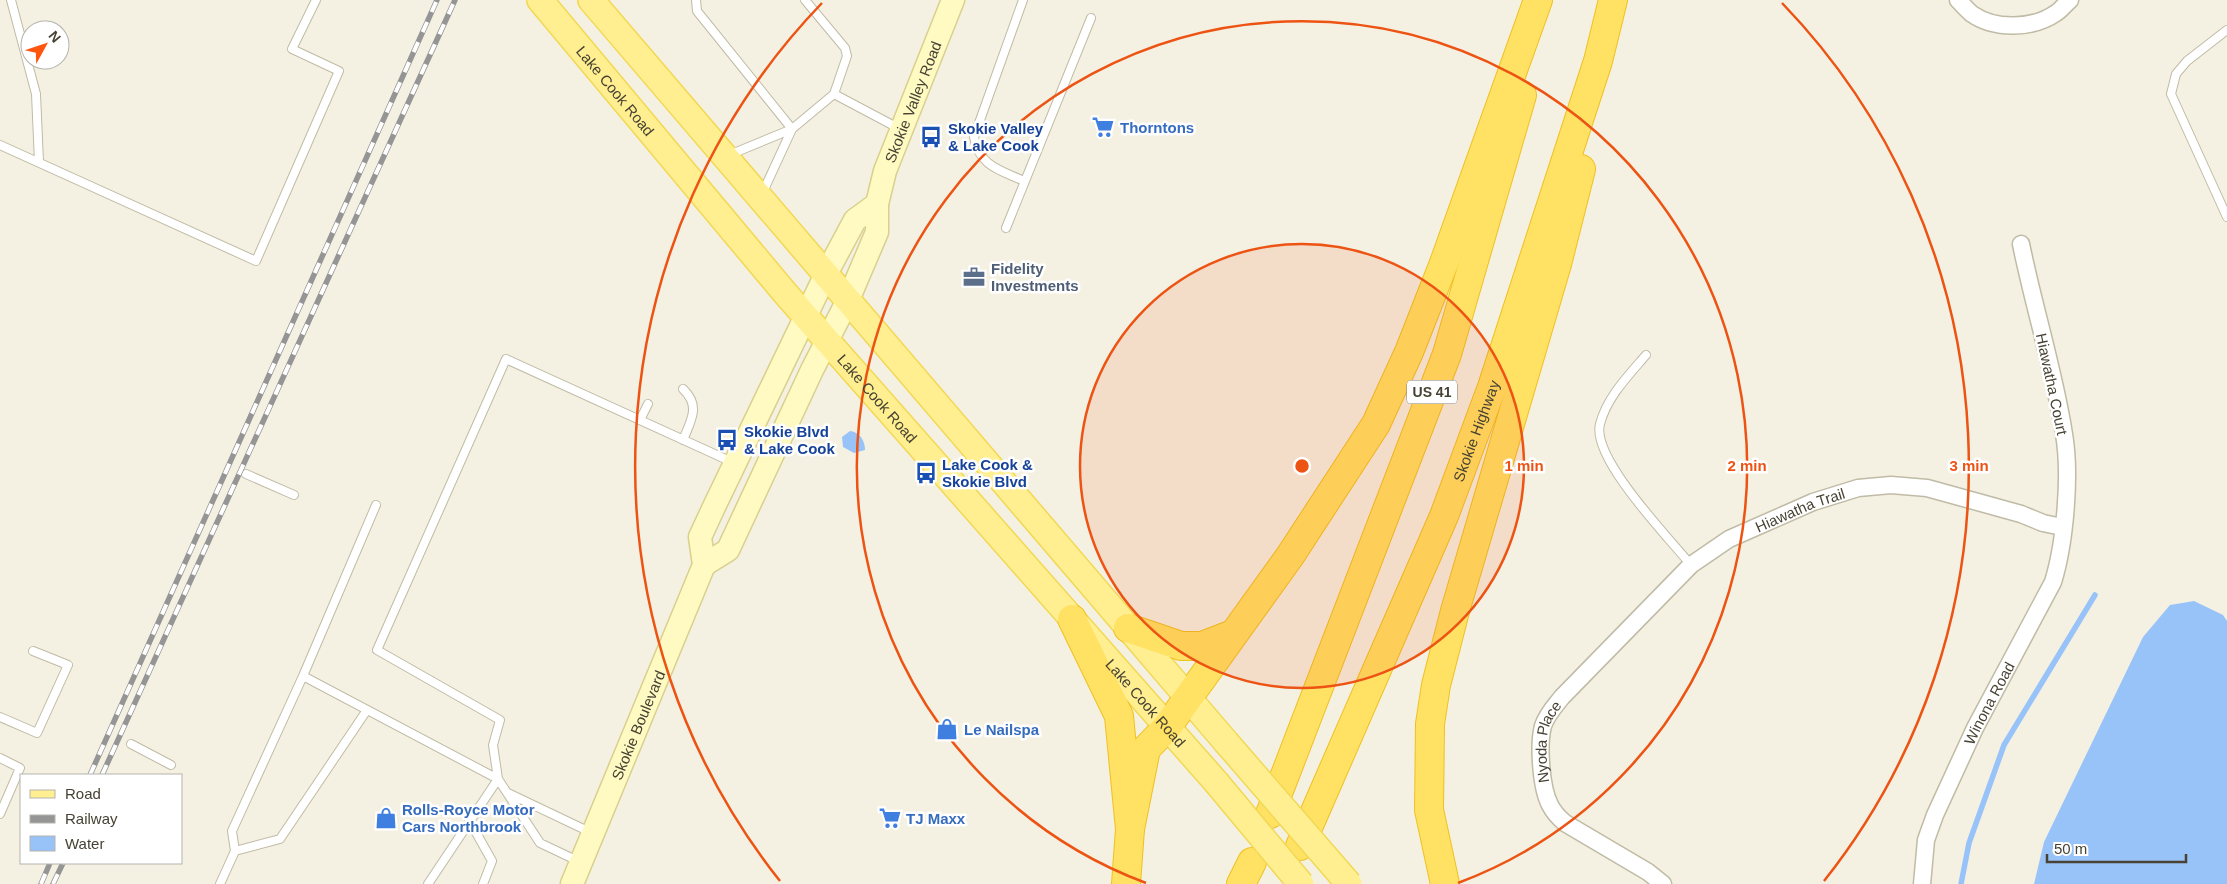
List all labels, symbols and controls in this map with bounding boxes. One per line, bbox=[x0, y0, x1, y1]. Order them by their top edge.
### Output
north arrow bbox=[20, 20, 70, 70]
text: N bbox=[46, 28, 64, 46]
street label: Skokie Valley Road bbox=[881, 39, 944, 165]
street label: Lake Cook Road bbox=[573, 42, 658, 139]
supermarket icon: Thorntons bbox=[1090, 114, 1116, 140]
place label: Thorntons bbox=[1120, 119, 1194, 136]
place label: Skokie Valley & Lake Cook bbox=[948, 120, 1044, 154]
bus stop icon: Skokie Valley & Lake Cook bbox=[918, 124, 944, 150]
place label: Fidelity Investments bbox=[991, 260, 1079, 294]
office icon: Fidelity Investments bbox=[961, 264, 987, 290]
street label: Hiawatha Court bbox=[2033, 332, 2071, 437]
street label: Lake Cook Road bbox=[834, 351, 921, 446]
street label: Skokie Highway bbox=[1449, 378, 1502, 484]
road number: US 41 bbox=[1407, 381, 1457, 404]
place label: Skokie Blvd & Lake Cook bbox=[744, 423, 836, 457]
bus stop icon: Skokie Blvd & Lake Cook bbox=[714, 427, 740, 453]
place label: Lake Cook & Skokie Blvd bbox=[942, 456, 1033, 490]
centre of rings bbox=[1293, 457, 1311, 475]
text: 1 min bbox=[1504, 457, 1544, 474]
text: 2 min bbox=[1727, 457, 1767, 474]
text: 3 min bbox=[1949, 457, 1989, 474]
bus stop icon: Lake Cook & Skokie Blvd bbox=[913, 460, 939, 486]
street label: Hiawatha Trail bbox=[1752, 484, 1847, 535]
street label: Lake Cook Road bbox=[1103, 655, 1189, 750]
street label: Winona Road bbox=[1960, 659, 2017, 747]
street label: Skokie Boulevard bbox=[608, 668, 668, 782]
street label: Nyoda Place bbox=[1532, 697, 1564, 784]
shop icon: Le Nailspa bbox=[934, 716, 960, 742]
place label: Le Nailspa bbox=[964, 721, 1040, 738]
legend bbox=[20, 774, 182, 864]
text: Road bbox=[65, 785, 101, 802]
place label: Rolls-Royce Motor Cars Northbrook bbox=[402, 801, 535, 835]
shop icon: Rolls-Royce Motor Cars Northbrook bbox=[373, 805, 399, 831]
supermarket icon: TJ Maxx bbox=[877, 805, 903, 831]
text: Railway bbox=[65, 810, 118, 827]
place label: TJ Maxx bbox=[906, 810, 966, 827]
scale bar bbox=[2047, 832, 2186, 864]
text: Water bbox=[65, 835, 104, 852]
text: 50 m bbox=[2054, 840, 2087, 857]

